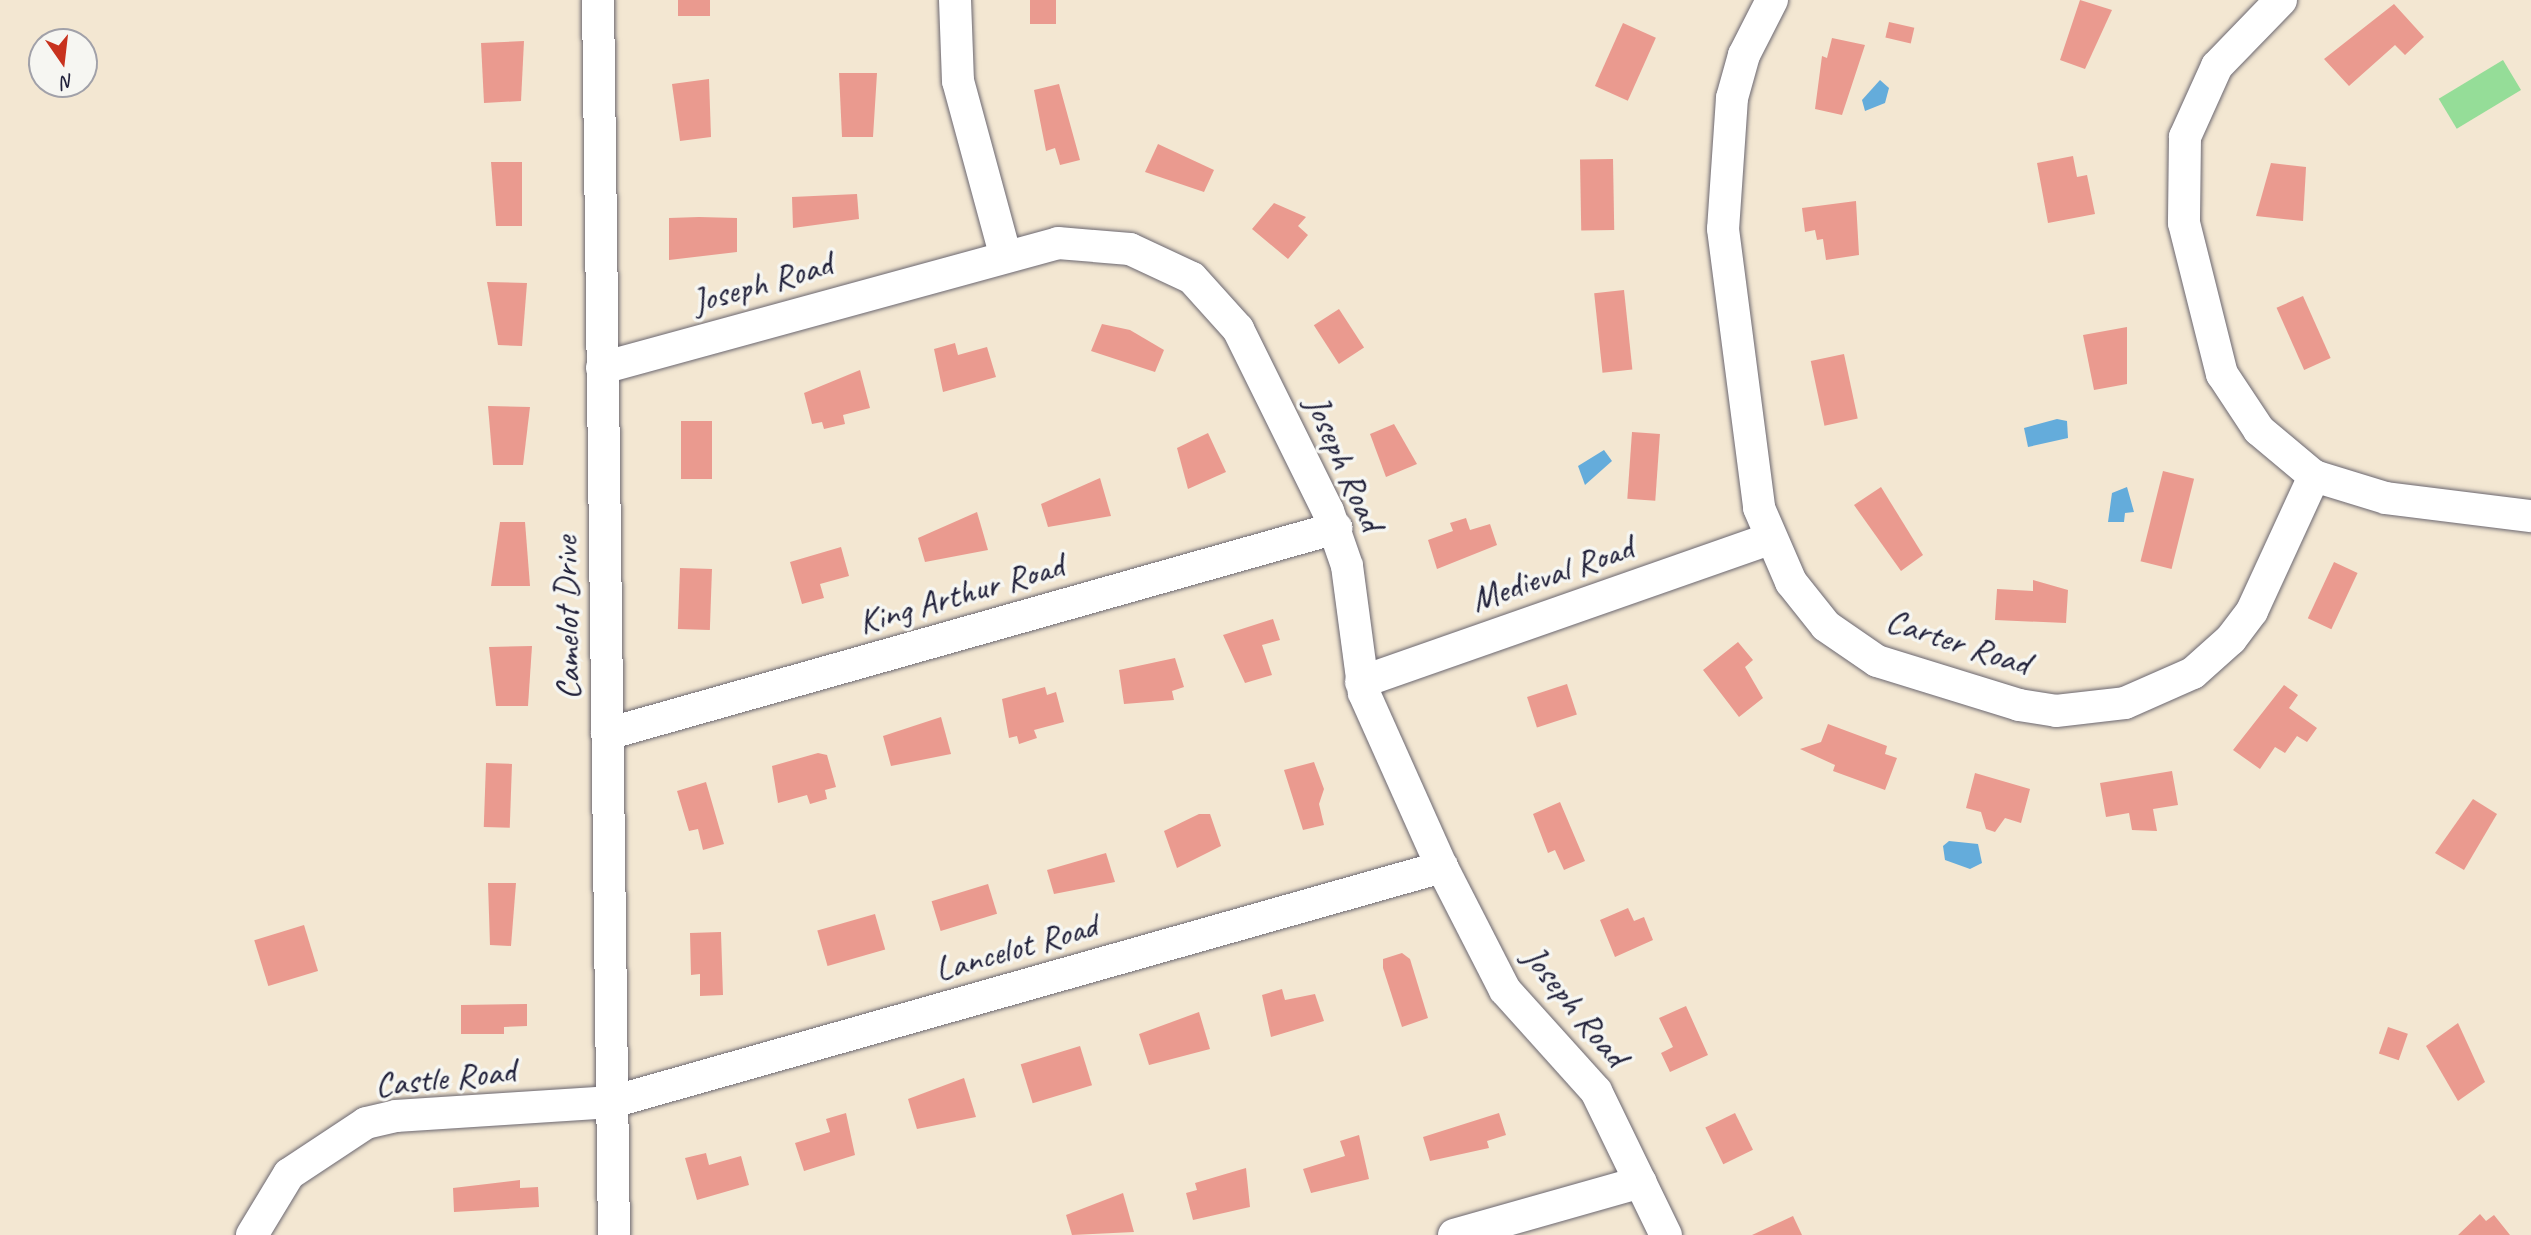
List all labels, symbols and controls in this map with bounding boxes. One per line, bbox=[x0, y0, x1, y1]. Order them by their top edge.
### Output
north arrow bbox=[28, 28, 98, 98]
text: N bbox=[59, 68, 76, 95]
street label: Joseph Road bbox=[688, 243, 836, 323]
street label: Joseph Road bbox=[1296, 390, 1392, 536]
street label: Medieval Road bbox=[1466, 527, 1638, 621]
street label: Camelot Drive bbox=[545, 536, 589, 700]
street label: King Arthur Road bbox=[854, 545, 1068, 643]
street label: Carter Road bbox=[1882, 599, 2034, 685]
street label: Lancelot Road bbox=[930, 905, 1102, 991]
street label: Joseph Road bbox=[1514, 938, 1636, 1074]
street label: Castle Road bbox=[373, 1050, 517, 1106]

